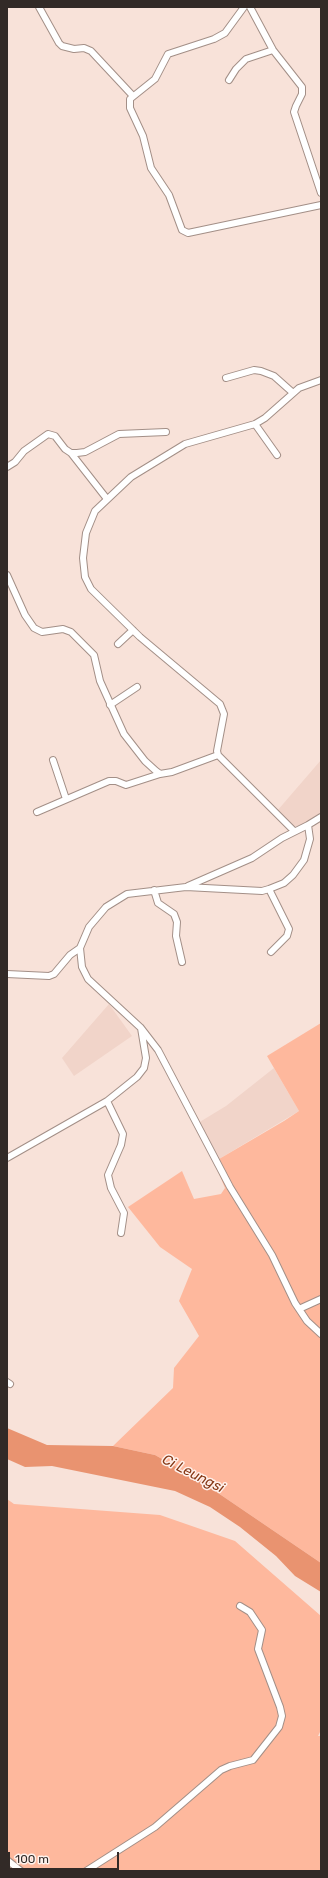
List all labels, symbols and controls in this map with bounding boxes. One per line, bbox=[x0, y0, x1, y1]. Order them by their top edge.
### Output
water label: Ci Leungsi bbox=[159, 1451, 227, 1497]
scale bar bbox=[10, 1844, 121, 1870]
text: 100 m bbox=[15, 1852, 49, 1866]

